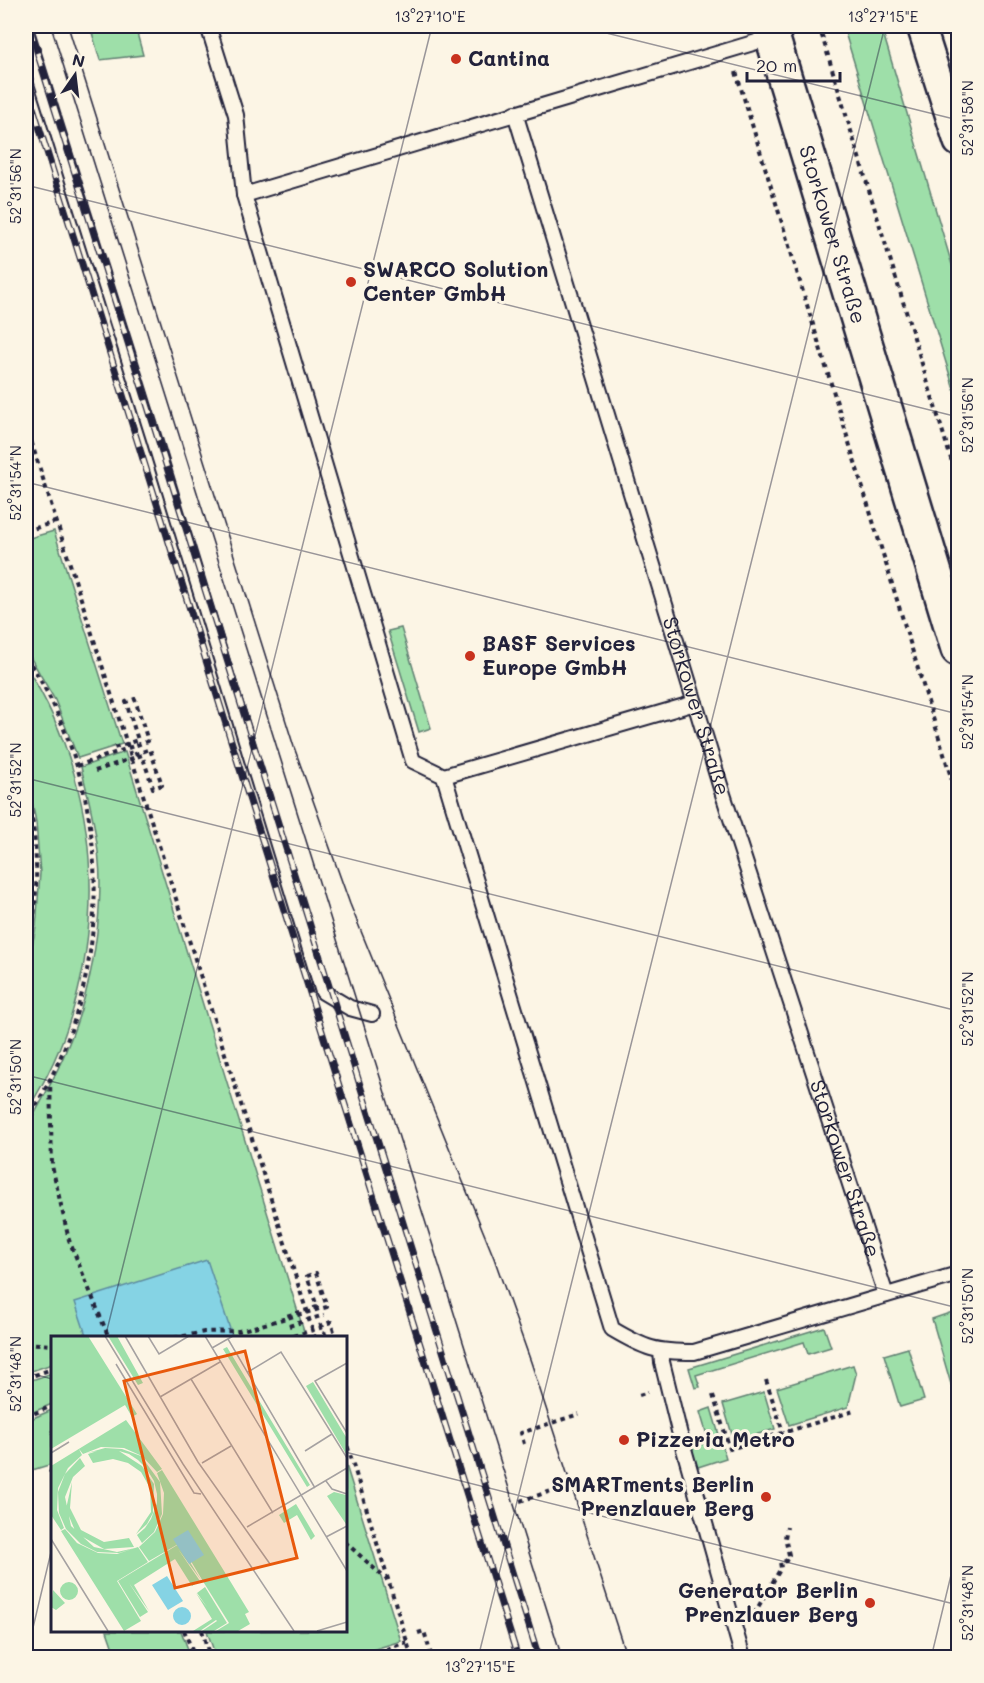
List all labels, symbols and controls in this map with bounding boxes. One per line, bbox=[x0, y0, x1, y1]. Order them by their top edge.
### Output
text: 13°27'10"E bbox=[394, 6, 466, 26]
text: 13°27'15"E bbox=[848, 6, 919, 26]
place label: Cantina bbox=[468, 44, 550, 71]
north arrow bbox=[45, 45, 105, 105]
scale bar bbox=[747, 45, 840, 83]
text: N bbox=[70, 48, 87, 72]
marker: Cantina bbox=[449, 52, 463, 66]
text: 20 m bbox=[756, 53, 797, 77]
text: 52°31'58"N bbox=[957, 80, 977, 156]
street label: Storkower Straße bbox=[794, 142, 874, 327]
text: 52°31'56"N bbox=[5, 148, 25, 224]
place label: SWARCO Solution Center GmbH bbox=[363, 255, 548, 306]
marker: SWARCO Solution Center GmbH bbox=[344, 275, 358, 289]
text: 52°31'56"N bbox=[957, 377, 977, 453]
text: 52°31'54"N bbox=[5, 445, 25, 521]
street label: Storkower Straße bbox=[657, 613, 737, 798]
place label: BASF Services Europe GmbH bbox=[482, 629, 636, 680]
marker: BASF Services Europe GmbH bbox=[463, 649, 477, 663]
text: 52°31'54"N bbox=[957, 674, 977, 750]
text: 52°31'52"N bbox=[5, 742, 25, 818]
text: 52°31'52"N bbox=[957, 971, 977, 1047]
text: 52°31'50"N bbox=[5, 1039, 25, 1115]
street label: Storkower Straße bbox=[805, 1076, 888, 1260]
text: 52°31'50"N bbox=[957, 1268, 977, 1344]
text: 52°31'48"N bbox=[5, 1336, 25, 1412]
inset map bbox=[51, 1336, 346, 1632]
place label: Pizzeria Metro bbox=[636, 1425, 795, 1452]
marker: Pizzeria Metro bbox=[617, 1433, 631, 1447]
place label: SMARTments Berlin Prenzlauer Berg bbox=[551, 1470, 754, 1521]
marker: SMARTments Berlin Prenzlauer Berg bbox=[759, 1490, 773, 1504]
text: 52°31'48"N bbox=[957, 1565, 977, 1641]
place label: Generator Berlin Prenzlauer Berg bbox=[678, 1576, 858, 1627]
marker: Generator Berlin Prenzlauer Berg bbox=[863, 1596, 877, 1610]
text: 13°27'15"E bbox=[445, 1656, 516, 1676]

